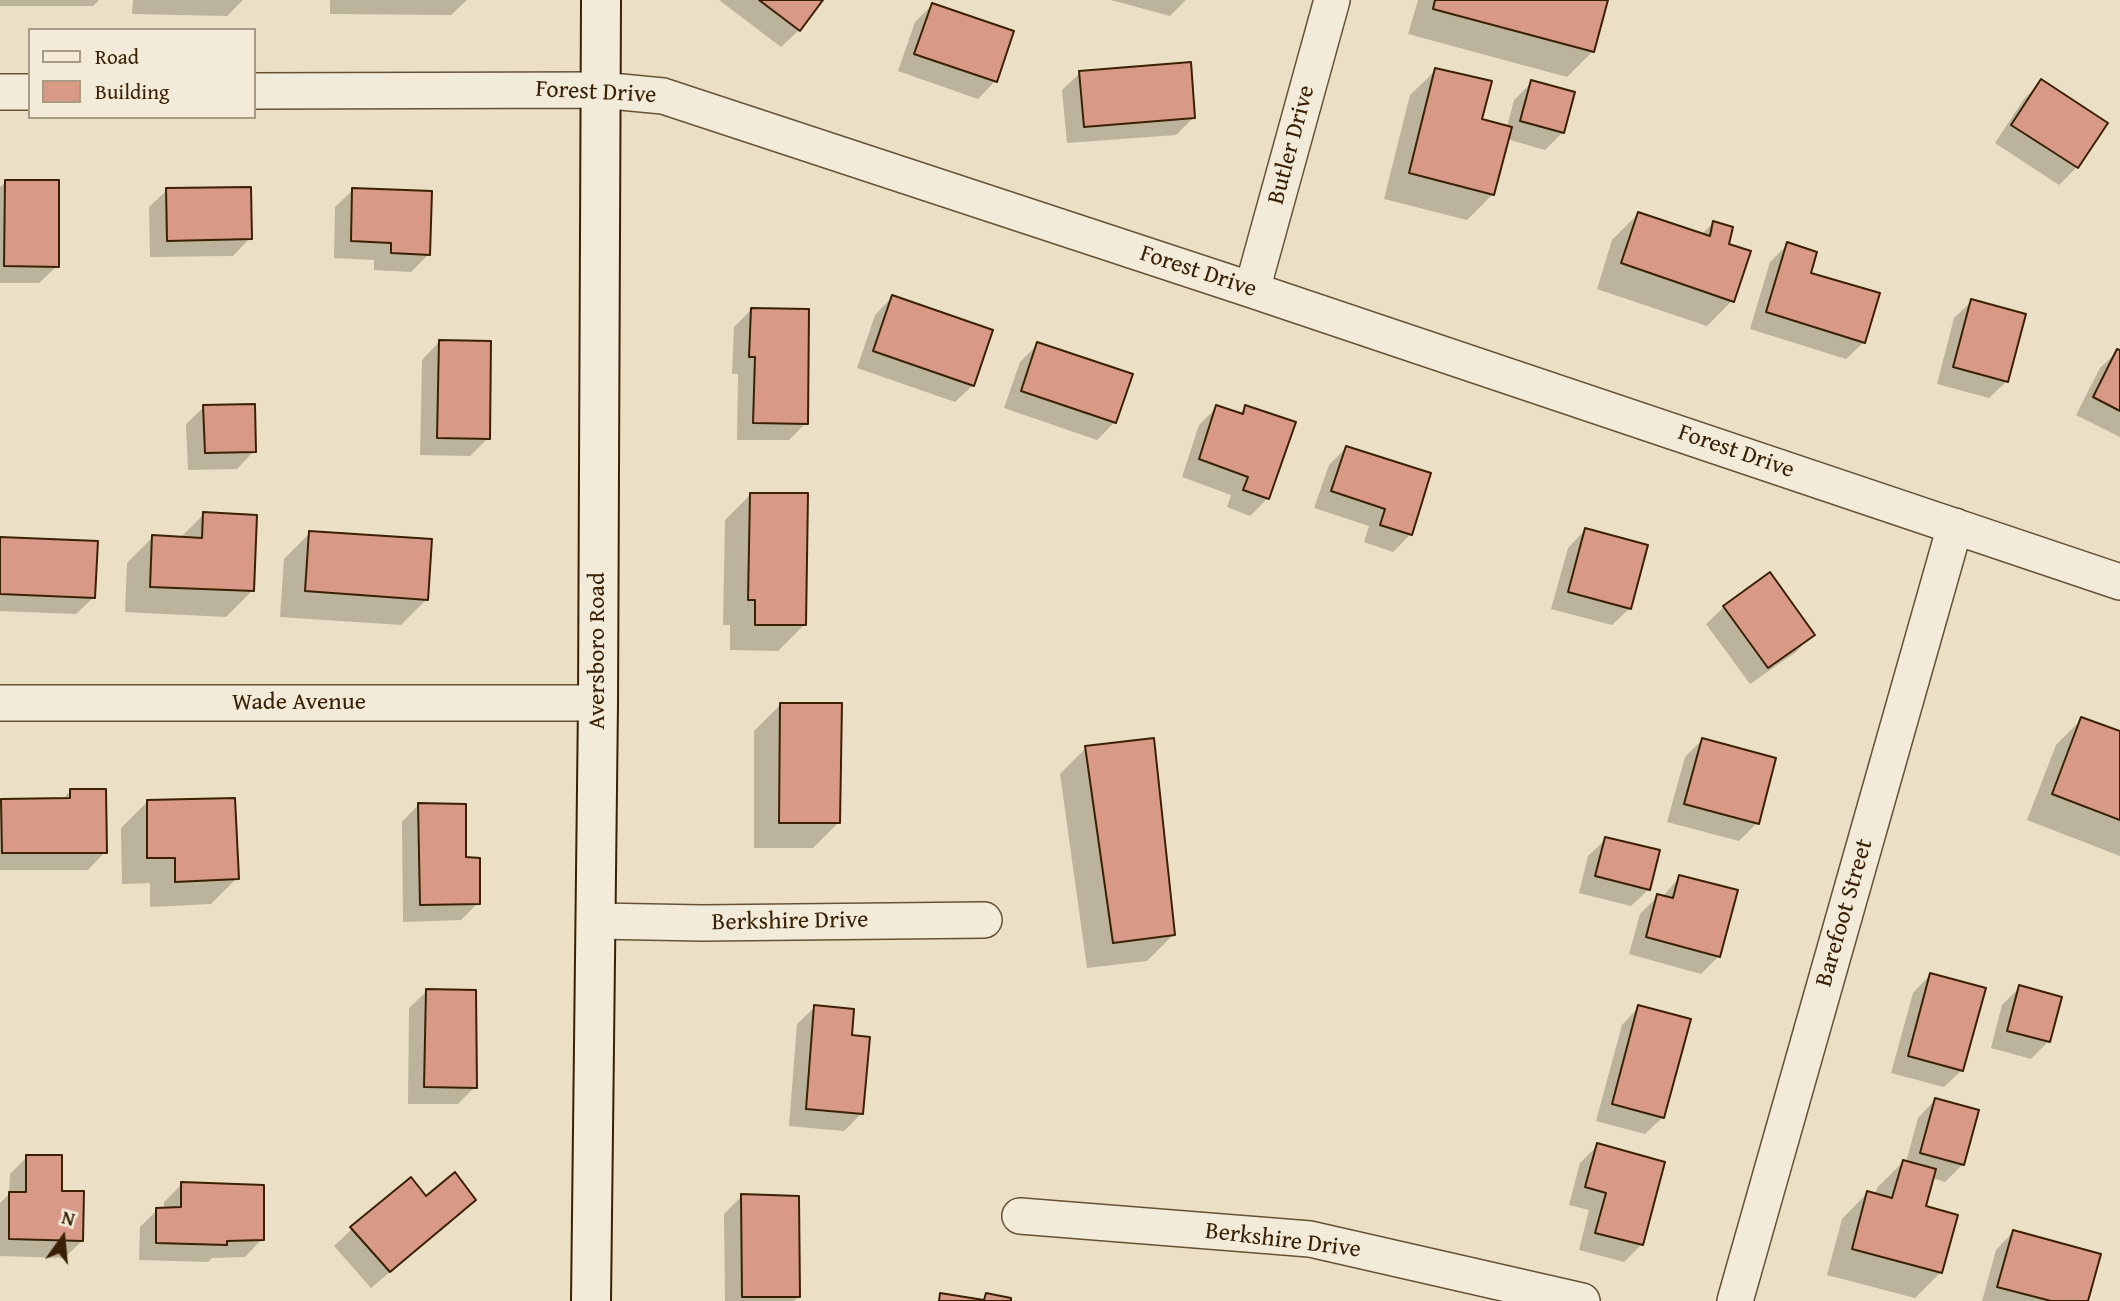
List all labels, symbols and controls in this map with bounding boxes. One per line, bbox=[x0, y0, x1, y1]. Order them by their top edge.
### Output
legend bbox=[28, 28, 256, 119]
text: Road bbox=[95, 41, 139, 72]
street label: Forest Drive bbox=[535, 75, 657, 111]
text: Building bbox=[95, 76, 169, 107]
street label: Butler Drive bbox=[1262, 82, 1322, 208]
street label: Forest Drive bbox=[1136, 240, 1260, 304]
street label: Forest Drive bbox=[1674, 419, 1798, 485]
street label: Aversboro Road bbox=[584, 572, 612, 730]
street label: Wade Avenue bbox=[232, 689, 366, 717]
street label: Barefoot Street bbox=[1810, 836, 1880, 990]
street label: Berkshire Drive bbox=[711, 906, 869, 938]
north arrow bbox=[28, 1203, 98, 1273]
text: N bbox=[59, 1203, 78, 1233]
street label: Berkshire Drive bbox=[1204, 1217, 1362, 1265]

